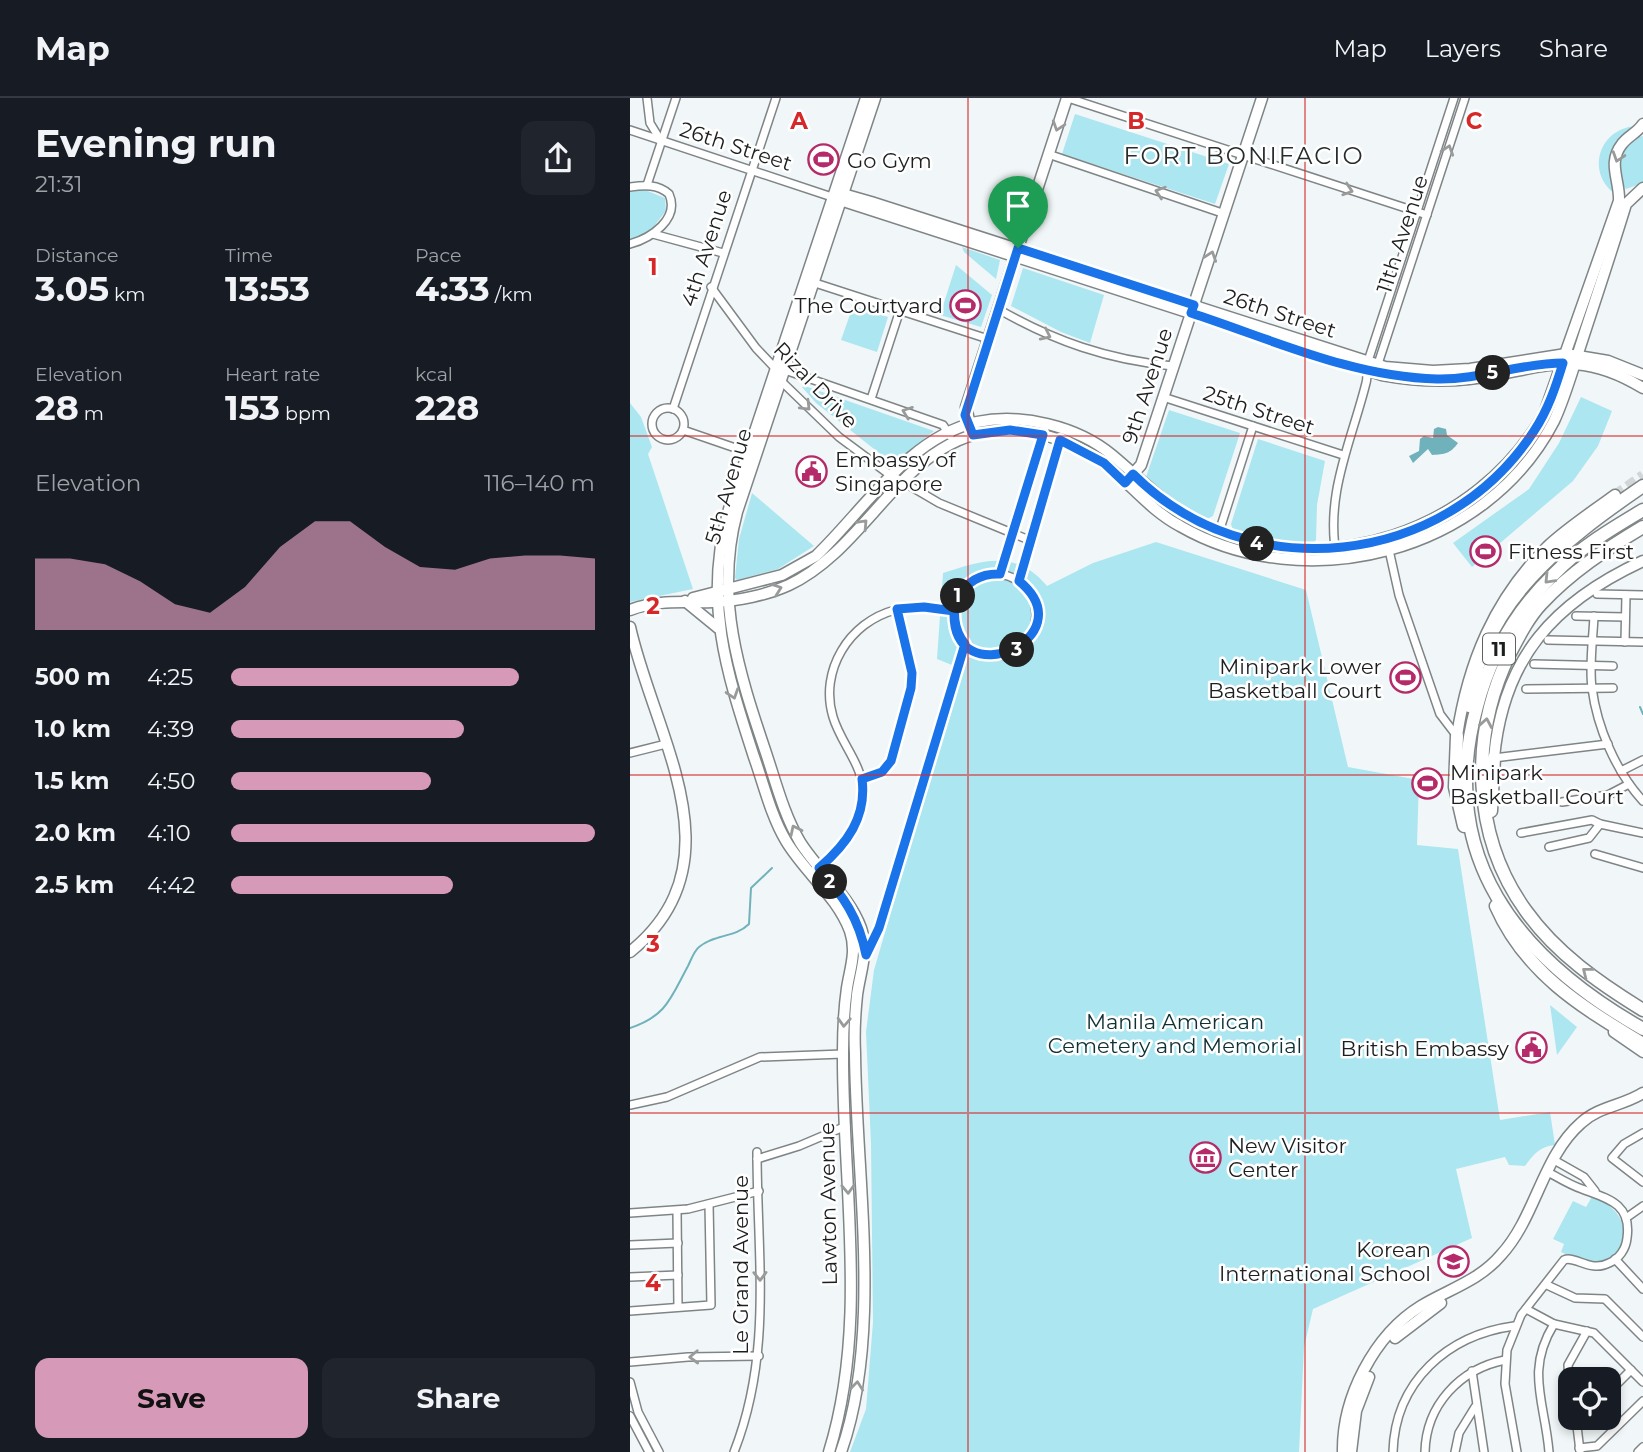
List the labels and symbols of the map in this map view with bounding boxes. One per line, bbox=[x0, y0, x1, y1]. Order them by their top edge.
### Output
text: A bbox=[789, 107, 808, 135]
text: B bbox=[1127, 107, 1145, 135]
text: C bbox=[1466, 107, 1483, 135]
street label: 26th Street bbox=[677, 116, 795, 176]
one-way arrow bbox=[1052, 120, 1066, 132]
district label: FORT BONIFACIO bbox=[1123, 141, 1365, 170]
sports icon: Go Gym bbox=[807, 143, 841, 177]
one-way arrow bbox=[1440, 145, 1454, 157]
place label: Go Gym bbox=[847, 148, 932, 173]
one-way arrow bbox=[1611, 150, 1626, 163]
street label: 11th Avenue bbox=[1371, 172, 1433, 296]
pin bbox=[988, 176, 1048, 248]
one-way arrow bbox=[1341, 182, 1354, 196]
street label: 4th Avenue bbox=[675, 186, 737, 310]
one-way arrow bbox=[1154, 186, 1166, 200]
one-way arrow bbox=[1202, 250, 1217, 262]
text: 1 bbox=[648, 253, 658, 281]
street label: 26th Street bbox=[1221, 283, 1339, 343]
sports icon: The Courtyard bbox=[949, 288, 983, 322]
place label: The Courtyard bbox=[795, 293, 943, 318]
street label: 9th Avenue bbox=[1116, 325, 1178, 447]
one-way arrow bbox=[1039, 327, 1051, 341]
street label: Rizal Drive bbox=[769, 337, 863, 433]
pin: 5 bbox=[1476, 356, 1510, 390]
street label: 25th Street bbox=[1200, 380, 1318, 440]
one-way arrow bbox=[797, 398, 810, 411]
one-way arrow bbox=[901, 406, 913, 420]
street label: 5th Avenue bbox=[700, 425, 756, 547]
place label: Embassy of Singapore bbox=[835, 447, 956, 496]
public building icon: Embassy of Singapore bbox=[795, 454, 829, 488]
one-way arrow bbox=[854, 519, 867, 532]
pin: 4 bbox=[1240, 526, 1274, 562]
sports icon: Fitness First bbox=[1468, 534, 1502, 568]
place label: Fitness First bbox=[1508, 539, 1634, 564]
one-way arrow bbox=[1544, 571, 1557, 584]
pin: 1 bbox=[940, 578, 976, 614]
one-way arrow bbox=[771, 583, 783, 597]
text: 2 bbox=[646, 592, 660, 620]
pin: 3 bbox=[1000, 632, 1034, 668]
road number: 11 bbox=[1483, 634, 1515, 664]
place label: Minipark Lower Basketball Court bbox=[1208, 654, 1382, 703]
sports icon: Minipark Lower Basketball Court bbox=[1388, 661, 1422, 695]
one-way arrow bbox=[725, 688, 740, 700]
one-way arrow bbox=[1478, 717, 1493, 729]
place label: Minipark Basketball Court bbox=[1450, 760, 1624, 809]
sports icon: Minipark Basketball Court bbox=[1410, 767, 1444, 801]
one-way arrow bbox=[789, 825, 803, 837]
pin: 2 bbox=[812, 864, 848, 900]
text: 3 bbox=[645, 930, 660, 958]
one-way arrow bbox=[1582, 967, 1594, 980]
park label: Manila American Cemetery and Memorial bbox=[1048, 1009, 1302, 1058]
one-way arrow bbox=[837, 1017, 852, 1028]
public building icon: British Embassy bbox=[1515, 1031, 1549, 1065]
place label: British Embassy bbox=[1341, 1036, 1510, 1061]
street label: Lawton Avenue bbox=[814, 1122, 842, 1286]
place label: New Visitor Center bbox=[1228, 1133, 1347, 1182]
museum icon: New Visitor Center bbox=[1188, 1140, 1222, 1174]
street label: Le Grand Avenue bbox=[728, 1175, 753, 1355]
one-way arrow bbox=[841, 1184, 856, 1195]
place label: Korean International School bbox=[1219, 1237, 1431, 1286]
school or university icon: Korean International School bbox=[1437, 1244, 1471, 1278]
text: 4 bbox=[645, 1269, 661, 1297]
one-way arrow bbox=[753, 1271, 768, 1282]
one-way arrow bbox=[688, 1349, 699, 1364]
one-way arrow bbox=[849, 1380, 864, 1392]

